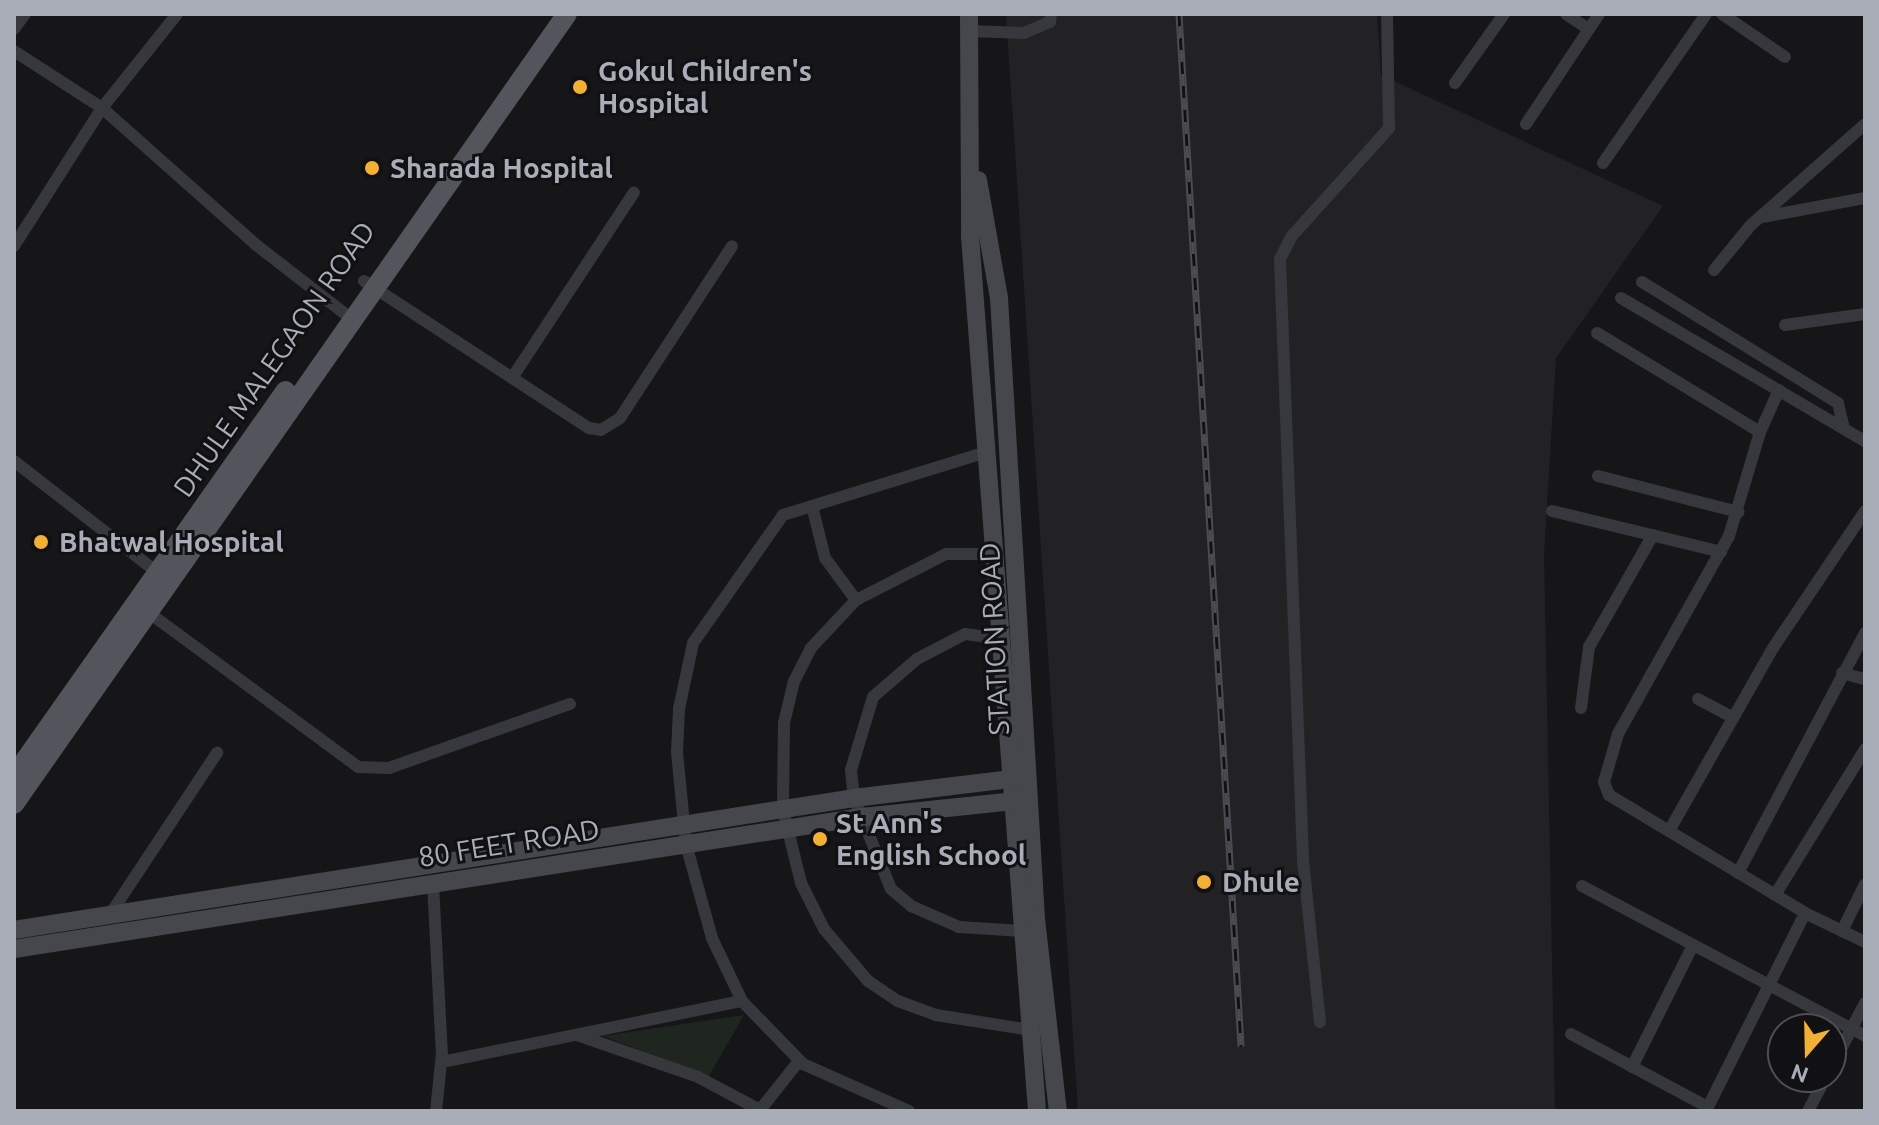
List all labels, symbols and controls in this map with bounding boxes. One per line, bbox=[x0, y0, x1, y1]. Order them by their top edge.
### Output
place label: Gokul Children's Hospital bbox=[598, 54, 812, 120]
marker: Gokul Children's Hospital bbox=[569, 76, 591, 98]
place label: Sharada Hospital bbox=[390, 151, 613, 185]
marker: Sharada Hospital bbox=[361, 157, 383, 179]
street label: DHULE MALEGAON ROAD bbox=[166, 215, 382, 503]
place label: Bhatwal Hospital bbox=[59, 525, 284, 559]
marker: Bhatwal Hospital bbox=[30, 531, 52, 553]
street label: STATION ROAD bbox=[972, 542, 1016, 736]
place label: St Ann's English School bbox=[836, 806, 1026, 872]
street label: 80 FEET ROAD bbox=[416, 812, 602, 874]
marker: St Ann's English School bbox=[811, 830, 829, 848]
place label: Dhule bbox=[1222, 865, 1300, 899]
marker: Dhule bbox=[1193, 871, 1215, 893]
north arrow bbox=[1767, 1013, 1847, 1093]
text: N bbox=[1787, 1060, 1811, 1089]

